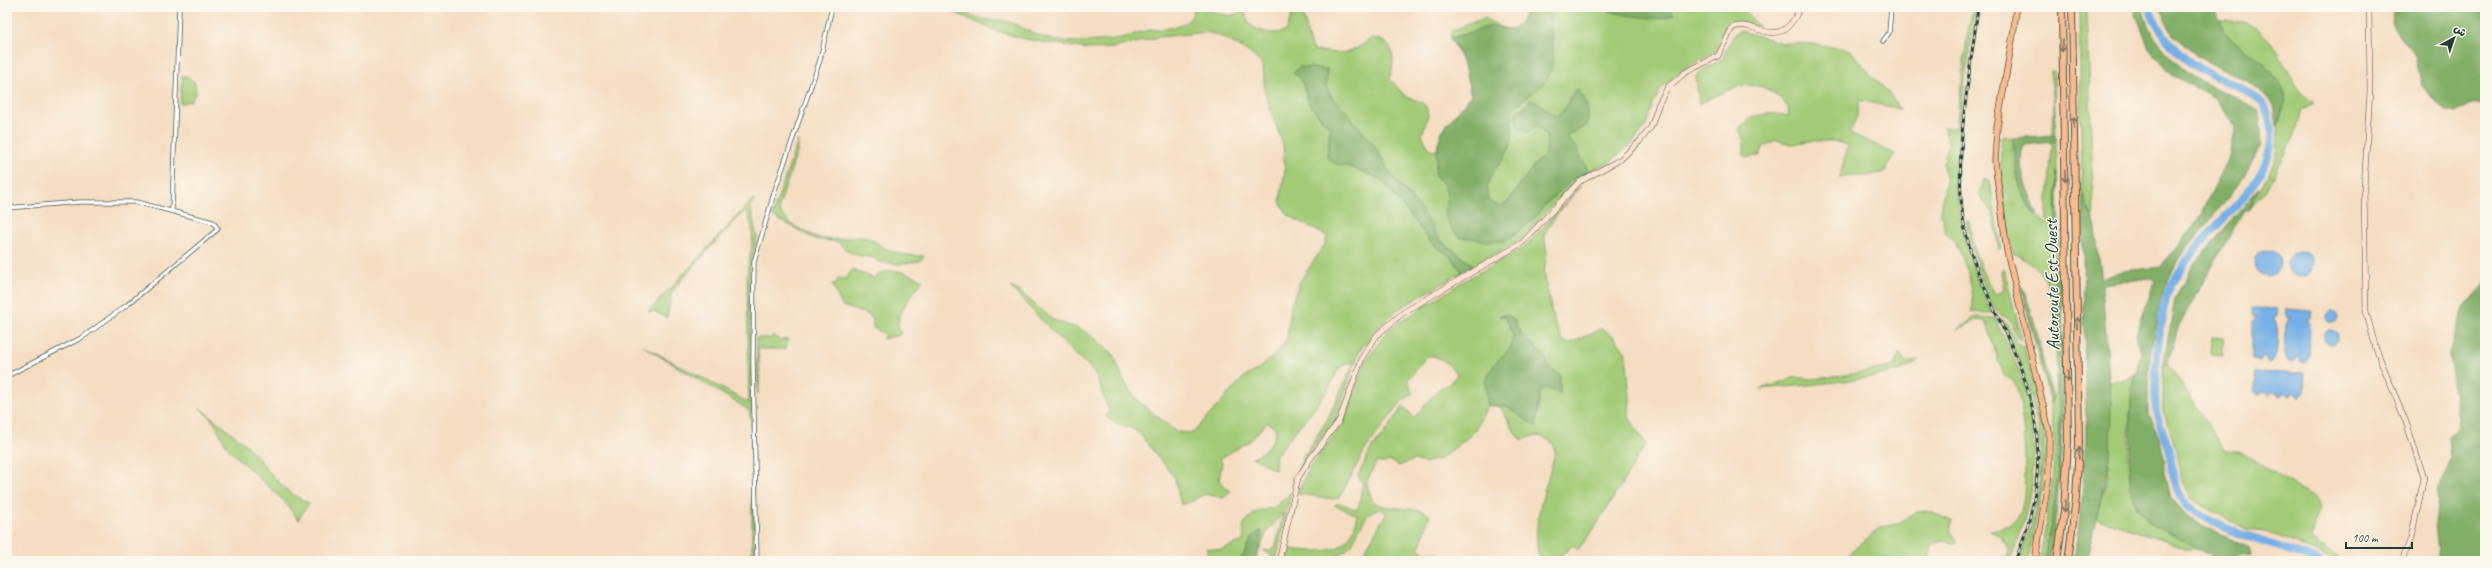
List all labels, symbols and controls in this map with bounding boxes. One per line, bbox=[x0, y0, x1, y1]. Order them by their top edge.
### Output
north arrow bbox=[2434, 18, 2474, 58]
text: ش bbox=[2451, 21, 2470, 40]
one-way arrow bbox=[2059, 39, 2066, 52]
one-way arrow bbox=[2070, 117, 2078, 130]
one-way arrow bbox=[2061, 169, 2069, 182]
street label: Autoroute Est-Ouest bbox=[2039, 217, 2065, 351]
one-way arrow bbox=[2073, 317, 2081, 330]
one-way arrow bbox=[2065, 369, 2072, 382]
one-way arrow bbox=[2075, 447, 2082, 460]
one-way arrow bbox=[2061, 499, 2068, 512]
scale bar bbox=[2346, 524, 2412, 550]
text: 100 m bbox=[2352, 530, 2379, 546]

